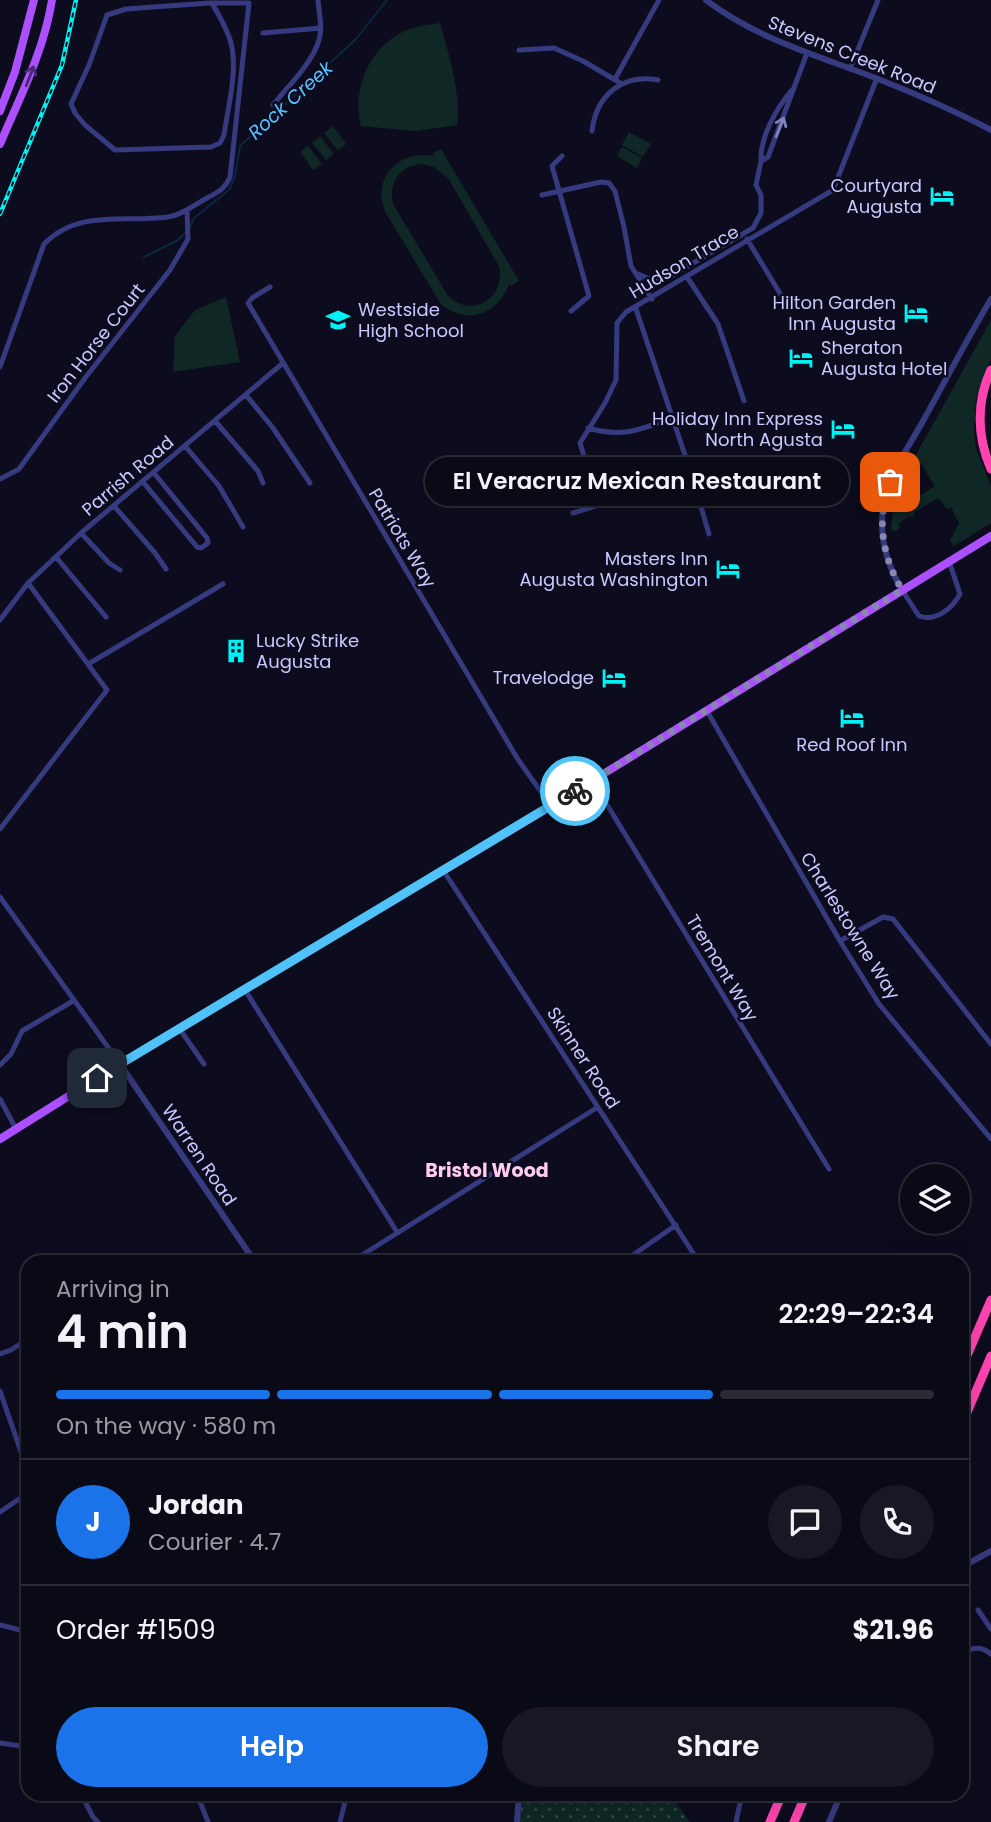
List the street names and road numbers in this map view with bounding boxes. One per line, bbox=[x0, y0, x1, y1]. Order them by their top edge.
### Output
street label: Stevens Creek Road bbox=[764, 9, 940, 100]
street label: Hudson Trace bbox=[624, 219, 743, 304]
street label: Iron Horse Court bbox=[41, 278, 150, 408]
street label: Parrish Road bbox=[76, 430, 179, 521]
street label: Patriots Way bbox=[363, 483, 442, 592]
street label: Charlestowne Way bbox=[795, 847, 906, 1004]
street label: Tremont Way bbox=[681, 910, 764, 1026]
street label: Skinner Road bbox=[541, 1002, 626, 1114]
street label: Warren Road bbox=[156, 1099, 243, 1210]

